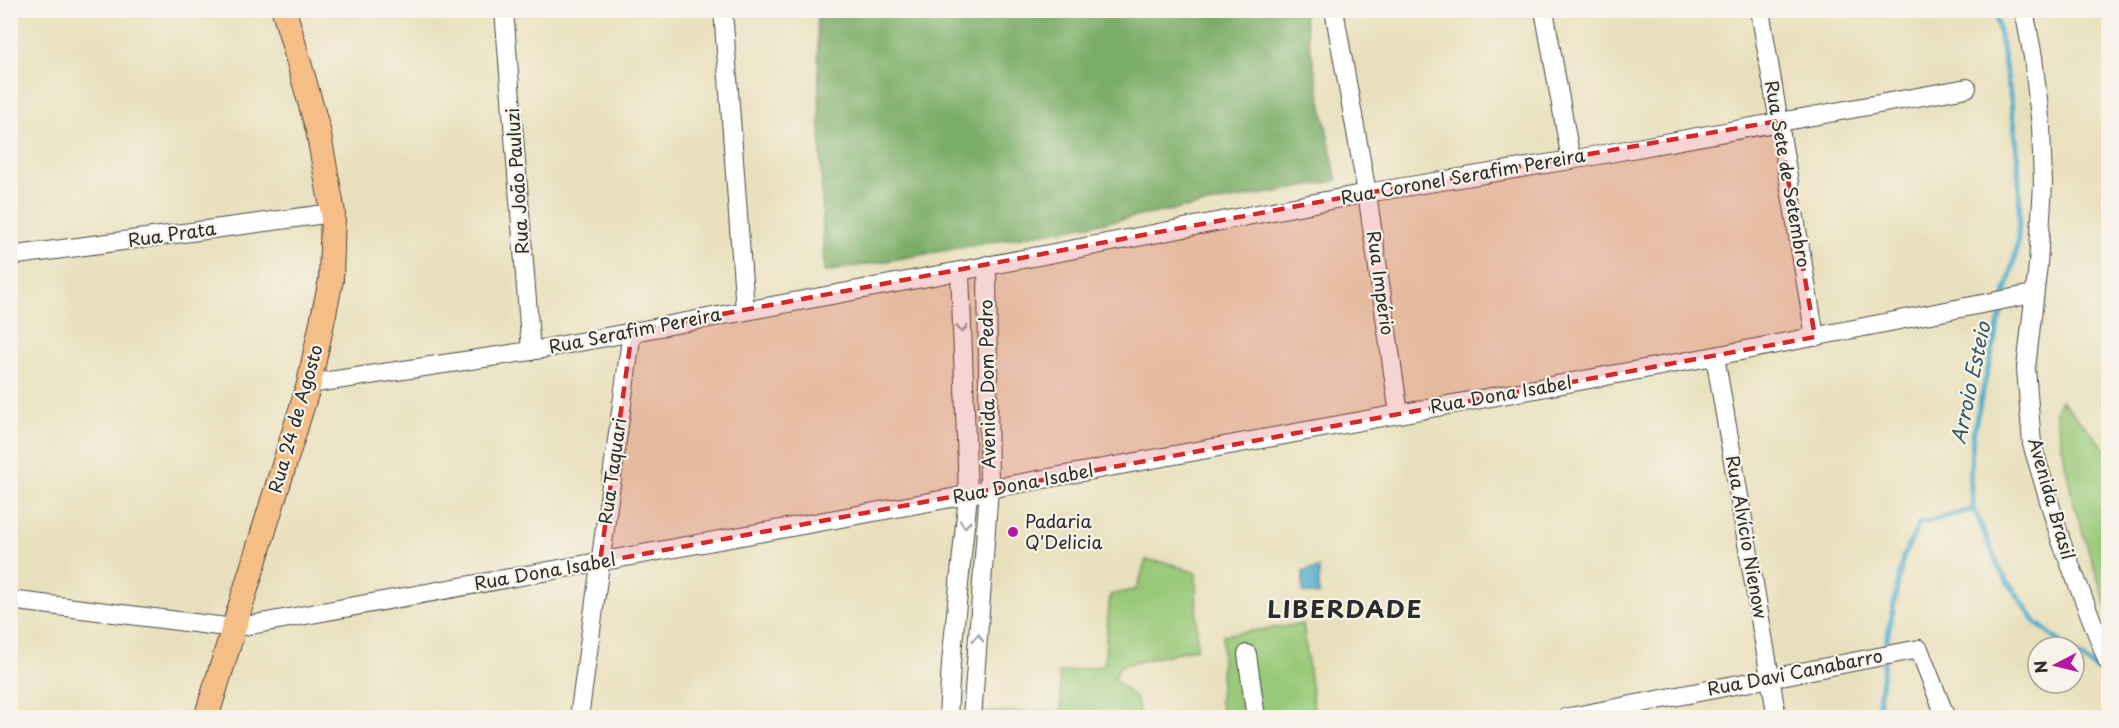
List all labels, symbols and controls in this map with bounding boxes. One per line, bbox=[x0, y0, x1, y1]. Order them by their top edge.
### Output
street label: Rua Sete de Setembro bbox=[1759, 78, 1818, 269]
street label: Rua João Pauluzi bbox=[498, 107, 535, 255]
street label: Rua Coronel Serafim Pereira bbox=[1338, 141, 1588, 210]
street label: Rua Prata bbox=[126, 214, 218, 253]
street label: Rua Império bbox=[1361, 229, 1402, 337]
street label: Rua Serafim Pereira bbox=[546, 299, 724, 359]
street label: Avenida Dom Pedro bbox=[972, 299, 1001, 469]
water label: Arroio Esteio bbox=[1942, 318, 1998, 447]
one-way arrow bbox=[956, 325, 969, 334]
street label: Rua 24 de Agosto bbox=[260, 341, 329, 496]
street label: Rua Dona Isabel bbox=[1428, 368, 1574, 419]
street label: Rua Taquari bbox=[591, 416, 632, 526]
street label: Avenida Brasil bbox=[2022, 435, 2083, 563]
street label: Rua Alvício Nienow bbox=[1720, 453, 1775, 621]
street label: Rua Dona Isabel bbox=[950, 456, 1096, 509]
place label: Padaria Q'Delicia bbox=[1025, 507, 1103, 555]
one-way arrow bbox=[959, 520, 972, 529]
marker: Padaria Q'Delicia bbox=[1006, 525, 1020, 539]
street label: Rua Dona Isabel bbox=[472, 545, 618, 596]
district label: LIBERDADE bbox=[1267, 590, 1423, 626]
one-way arrow bbox=[971, 634, 984, 643]
north arrow bbox=[2026, 635, 2086, 695]
street label: Rua Davi Canabarro bbox=[1705, 641, 1885, 702]
text: N bbox=[2027, 659, 2053, 675]

